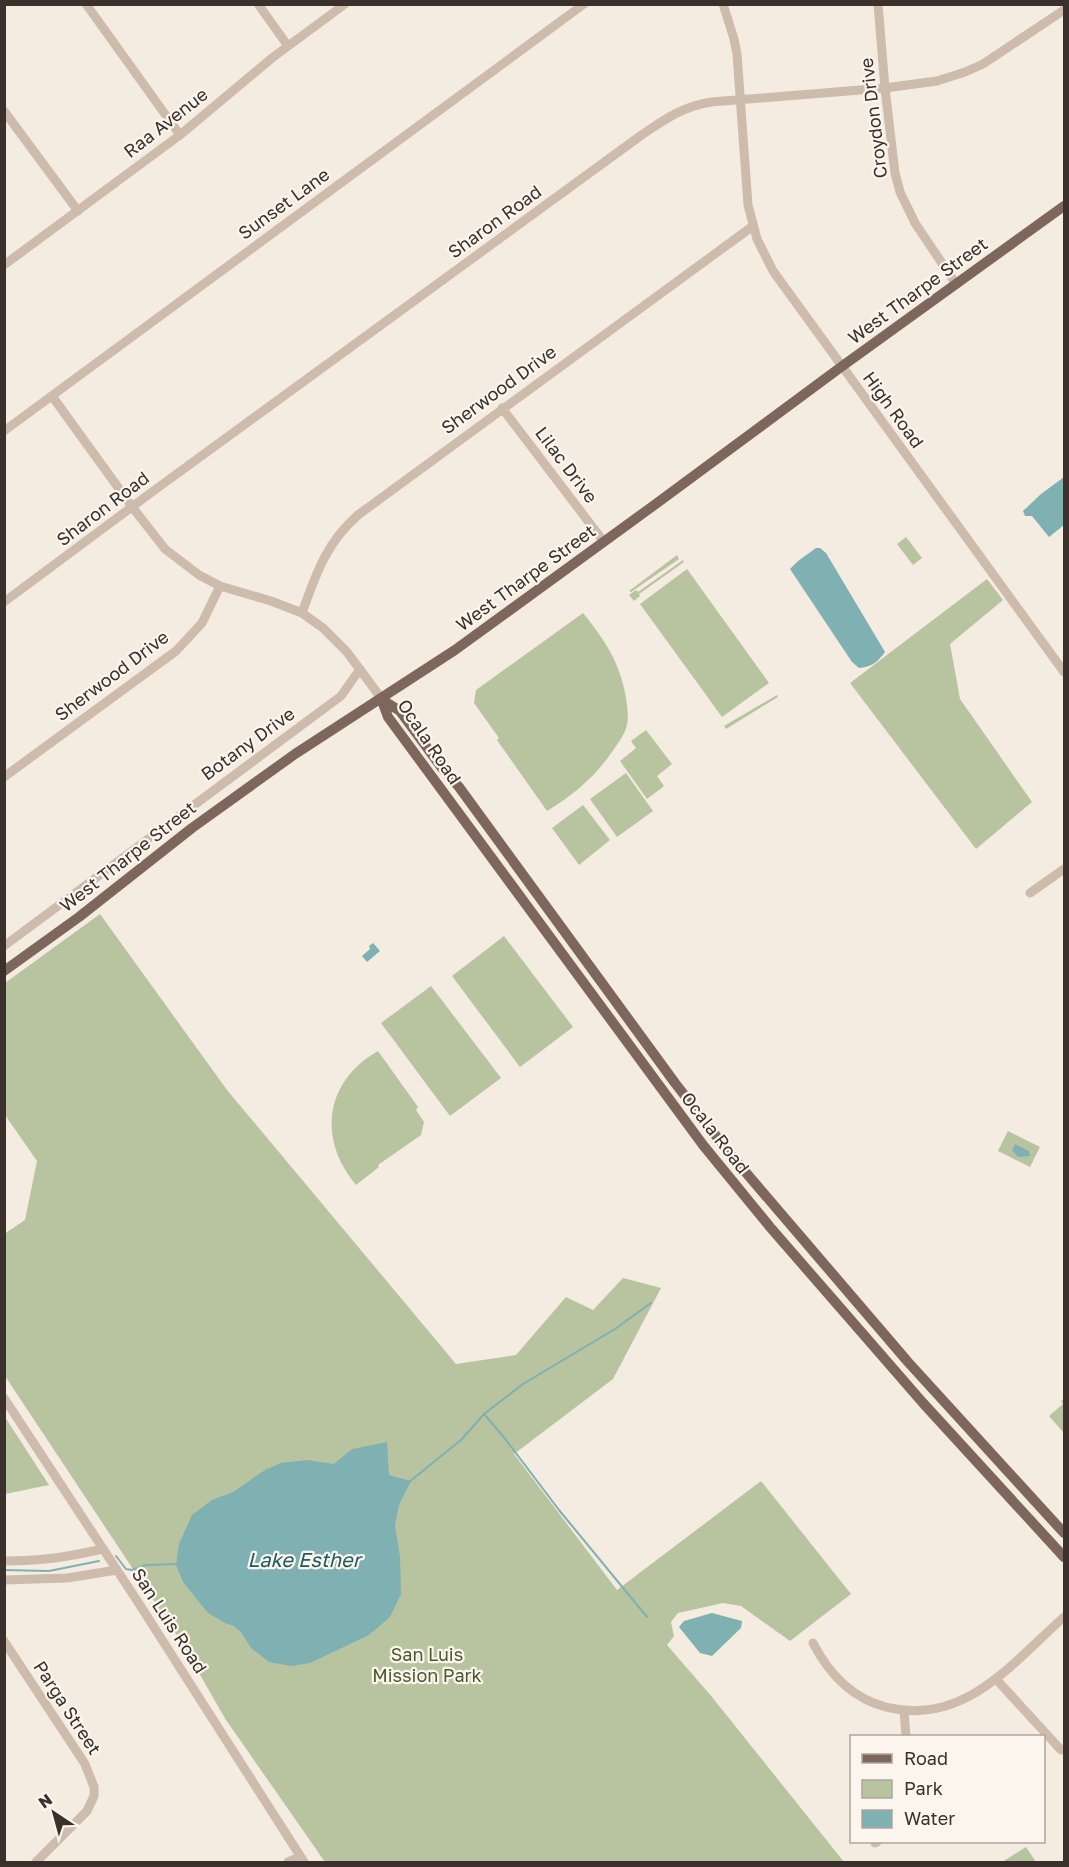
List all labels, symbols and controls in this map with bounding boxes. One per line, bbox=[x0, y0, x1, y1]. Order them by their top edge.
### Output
street label: Croydon Drive bbox=[855, 57, 891, 180]
street label: Raa Avenue bbox=[119, 83, 212, 162]
street label: Sunset Lane bbox=[234, 163, 333, 244]
street label: Sharon Road bbox=[443, 180, 545, 262]
street label: West Tharpe Street bbox=[843, 232, 991, 348]
street label: Sherwood Drive bbox=[437, 340, 560, 438]
street label: High Road bbox=[859, 367, 929, 452]
street label: Lilac Drive bbox=[531, 422, 603, 507]
street label: Sharon Road bbox=[52, 466, 153, 550]
street label: West Tharpe Street bbox=[451, 519, 599, 635]
street label: Sherwood Drive bbox=[50, 625, 173, 725]
street label: Ocala Road bbox=[393, 695, 466, 788]
street label: Botany Drive bbox=[196, 702, 298, 784]
street label: West Tharpe Street bbox=[55, 796, 200, 916]
street label: Ocala Road bbox=[677, 1087, 755, 1178]
water label: Lake Esther bbox=[248, 1547, 364, 1571]
street label: San Luis Road bbox=[128, 1564, 212, 1677]
park label: San Luis Mission Park bbox=[372, 1643, 482, 1686]
street label: Parga Street bbox=[29, 1656, 106, 1759]
legend bbox=[850, 1735, 1045, 1843]
text: Road bbox=[904, 1747, 948, 1769]
text: Park bbox=[904, 1777, 943, 1799]
north arrow bbox=[24, 1783, 84, 1843]
text: N bbox=[34, 1789, 56, 1813]
text: Water bbox=[904, 1807, 955, 1829]

